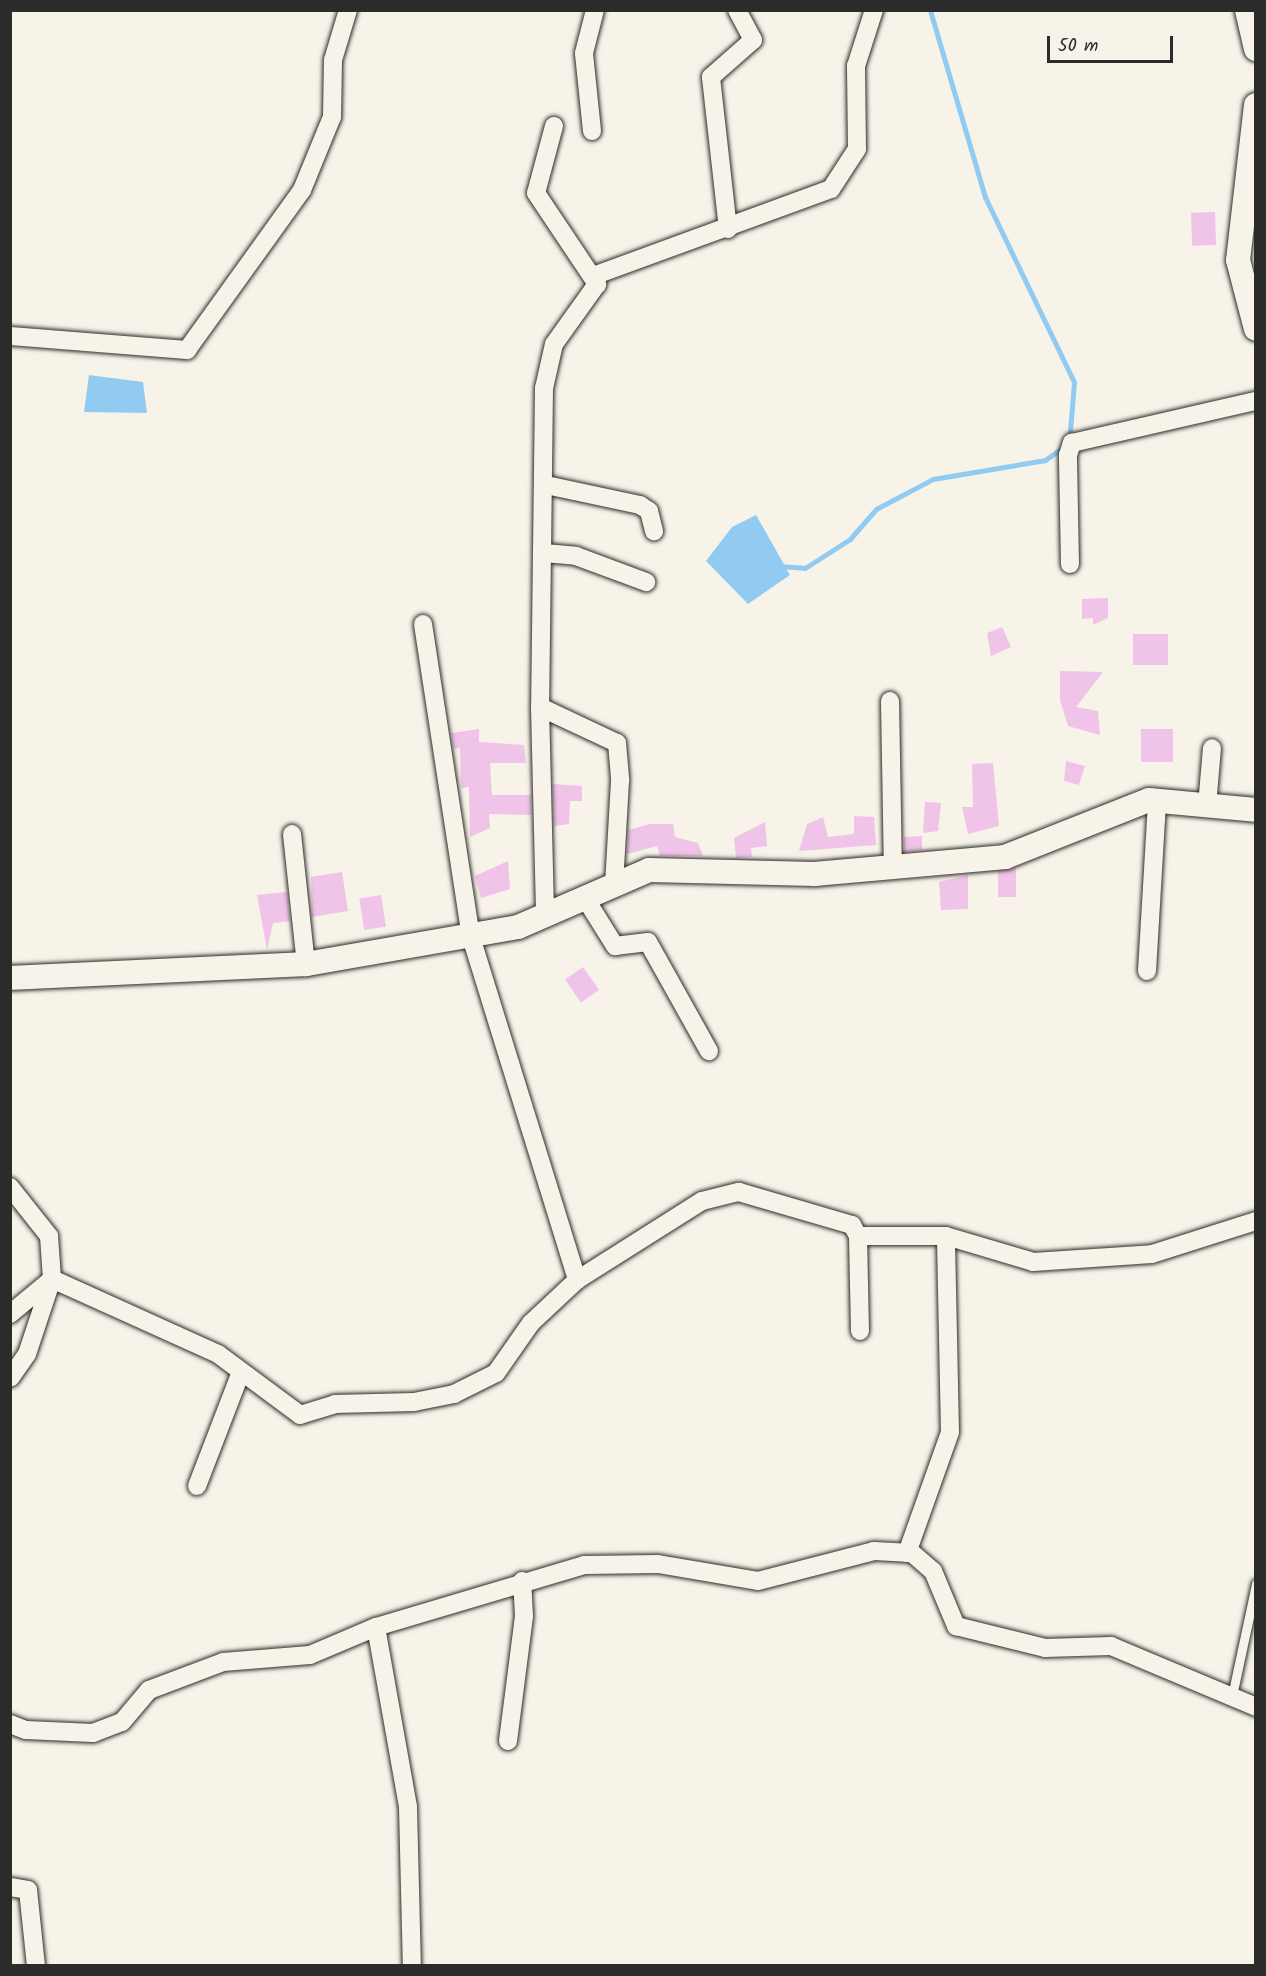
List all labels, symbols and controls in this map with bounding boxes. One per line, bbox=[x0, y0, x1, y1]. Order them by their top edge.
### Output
scale bar bbox=[1050, 24, 1176, 62]
text: 50 m bbox=[1058, 32, 1098, 61]

